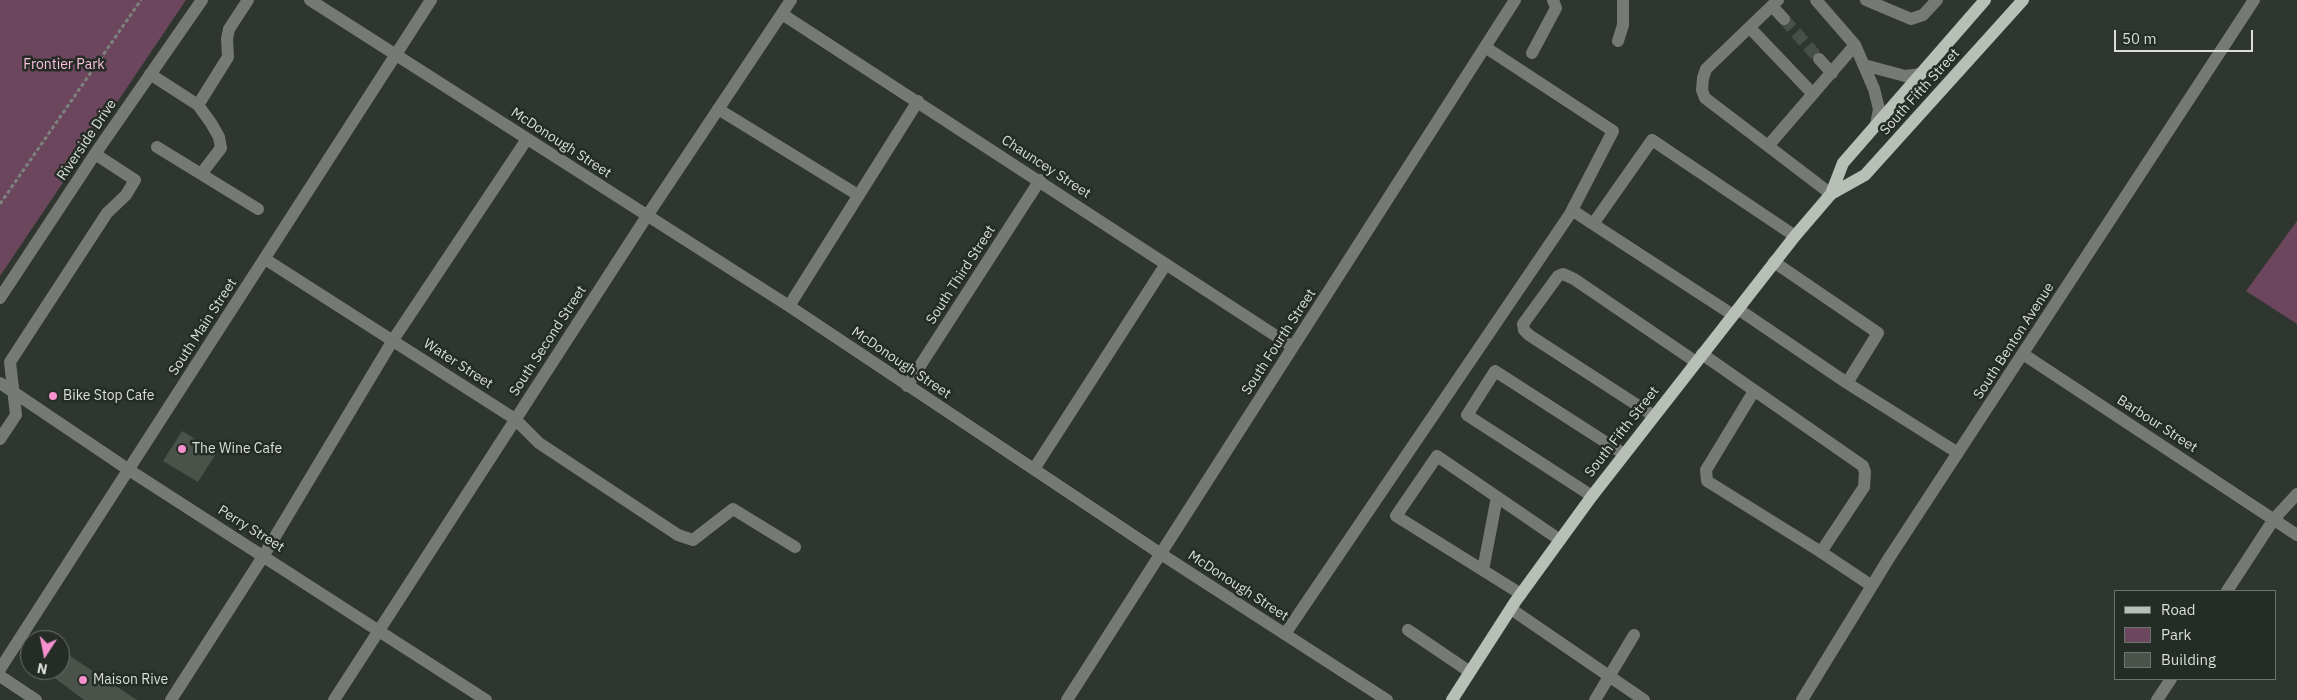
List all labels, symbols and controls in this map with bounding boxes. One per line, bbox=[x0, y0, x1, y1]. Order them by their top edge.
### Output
scale bar bbox=[2117, 20, 2256, 52]
text: 50 m bbox=[2122, 29, 2157, 48]
street label: South Fifth Street bbox=[1877, 45, 1963, 139]
park label: Frontier Park bbox=[23, 57, 105, 73]
street label: Riverside Drive bbox=[54, 96, 120, 184]
street label: McDonough Street bbox=[508, 104, 614, 182]
street label: Chauncey Street bbox=[998, 132, 1094, 202]
street label: South Third Street bbox=[923, 222, 999, 328]
street label: South Main Street bbox=[165, 275, 241, 379]
street label: South Benton Avenue bbox=[1970, 280, 2058, 402]
street label: South Second Street bbox=[506, 283, 590, 399]
street label: South Fourth Street bbox=[1238, 286, 1320, 398]
street label: McDonough Street bbox=[848, 323, 954, 403]
street label: Water Street bbox=[420, 335, 496, 393]
street label: South Fifth Street bbox=[1581, 383, 1663, 481]
place label: Bike Stop Cafe bbox=[63, 388, 154, 404]
marker: Bike Stop Cafe bbox=[47, 390, 59, 402]
street label: Barbour Street bbox=[2114, 392, 2200, 456]
place label: The Wine Cafe bbox=[192, 441, 282, 457]
marker: The Wine Cafe bbox=[176, 443, 188, 455]
street label: Perry Street bbox=[215, 502, 287, 556]
street label: McDonough Street bbox=[1185, 547, 1291, 625]
legend bbox=[2114, 590, 2277, 680]
text: Road bbox=[2161, 600, 2196, 619]
text: Park bbox=[2161, 625, 2191, 644]
north arrow bbox=[20, 630, 70, 680]
text: Building bbox=[2161, 650, 2216, 669]
text: N bbox=[36, 659, 49, 679]
place label: Maison Rive bbox=[93, 672, 168, 688]
marker: Maison Rive bbox=[77, 674, 89, 686]

